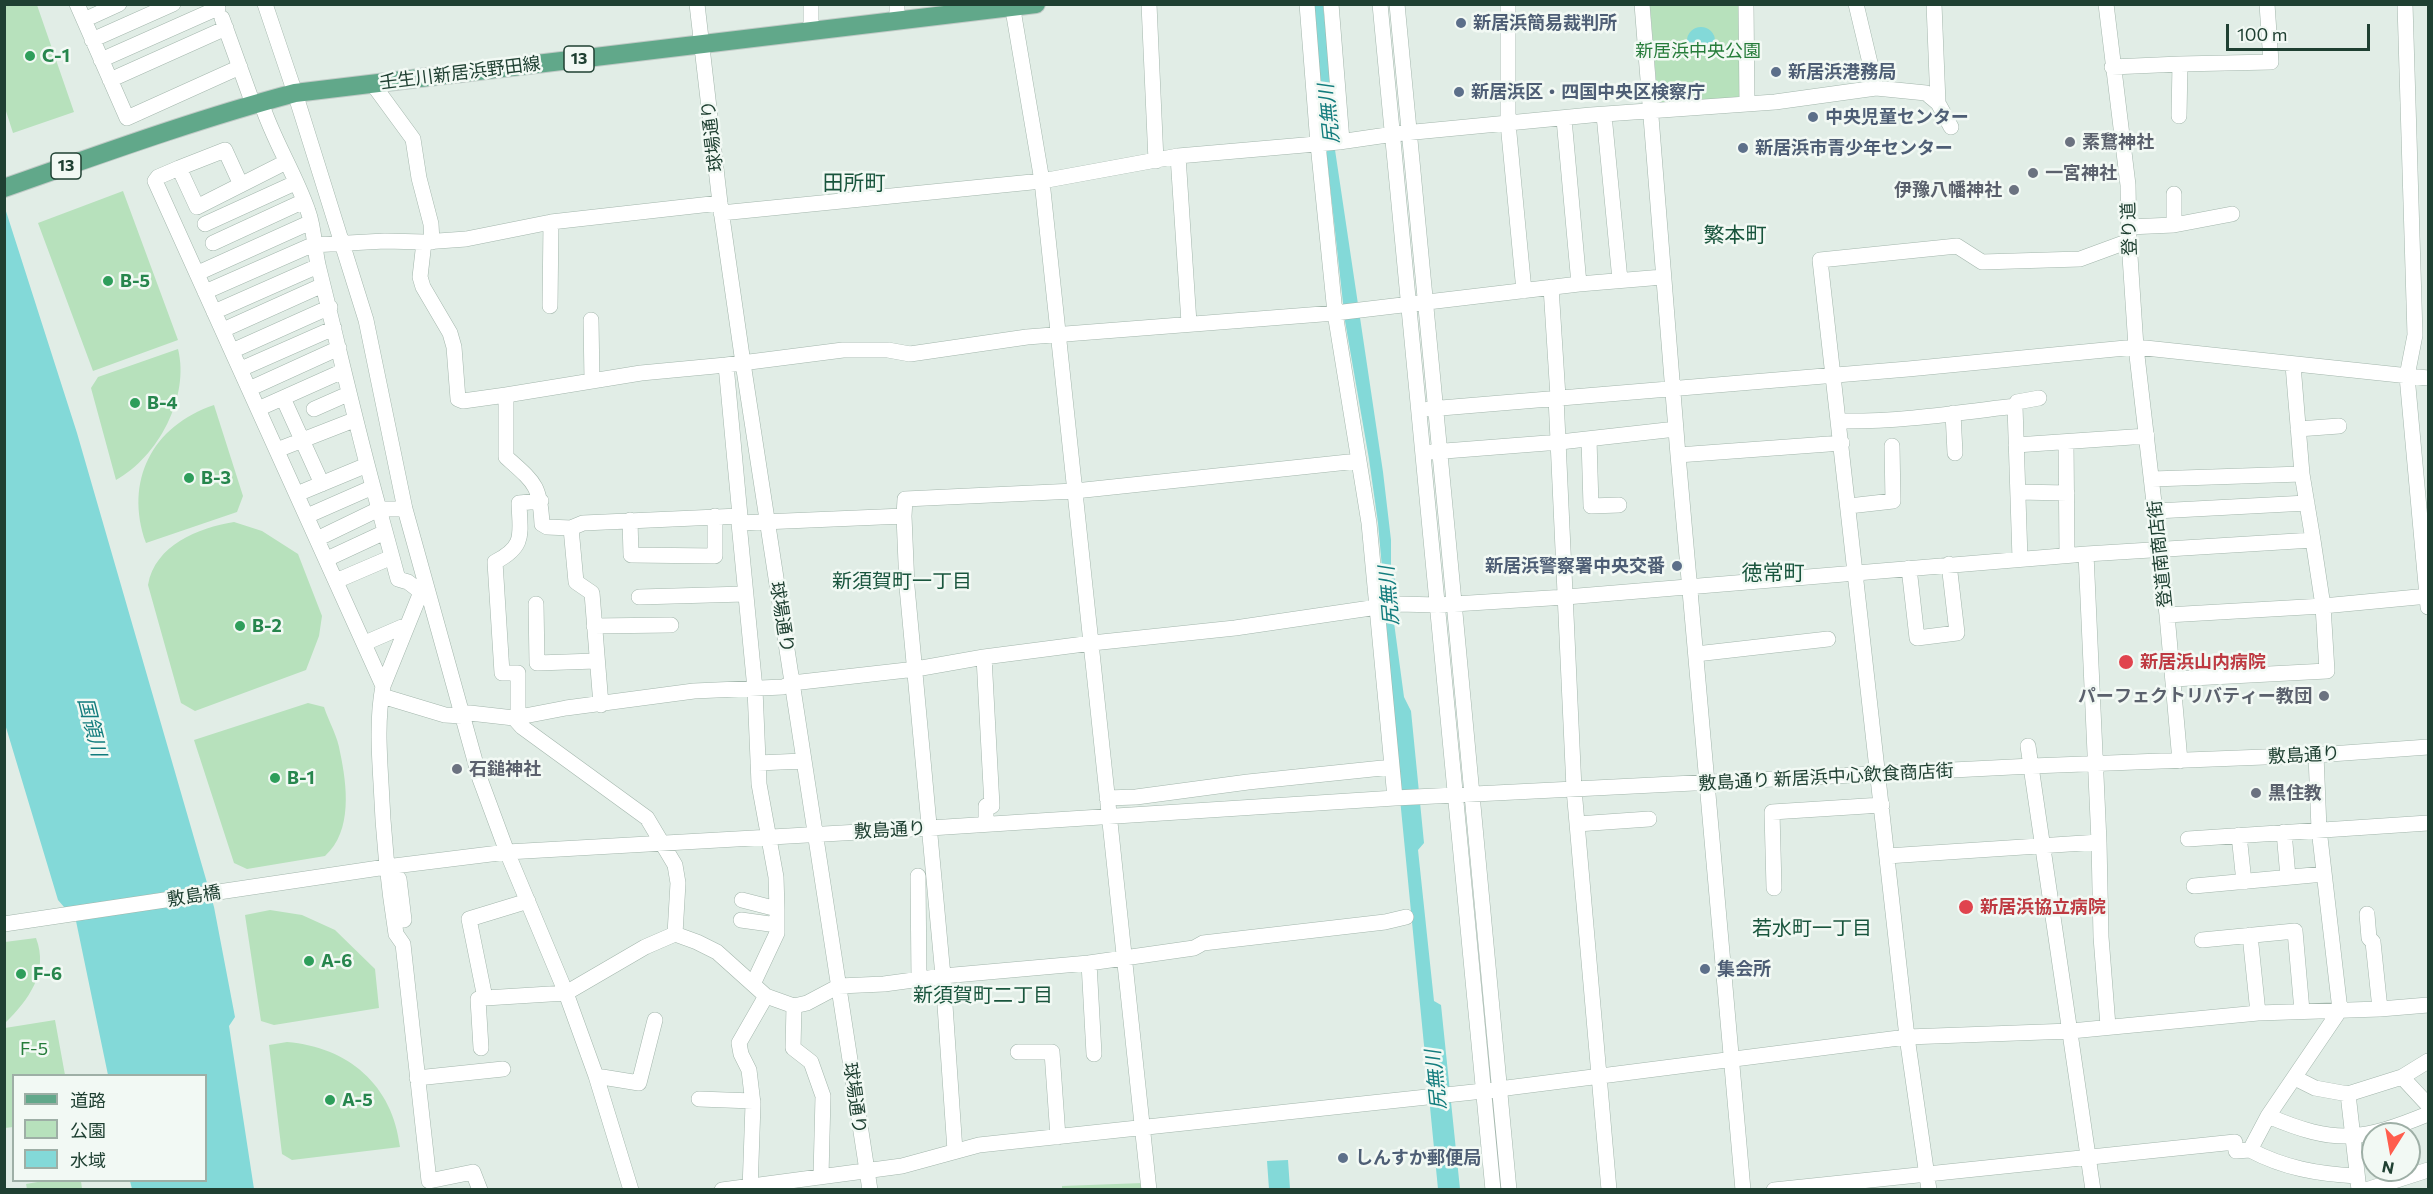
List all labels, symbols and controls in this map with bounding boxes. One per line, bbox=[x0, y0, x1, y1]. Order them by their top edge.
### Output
place label: 新居浜簡易裁判所 bbox=[1473, 12, 1617, 34]
scale bar bbox=[2229, 12, 2373, 50]
marker: 新居浜簡易裁判所 bbox=[1454, 16, 1468, 30]
text: 100 m bbox=[2237, 23, 2287, 45]
park label: 新居浜中央公園 bbox=[1635, 40, 1761, 62]
place label: C-1 bbox=[42, 45, 70, 67]
road number: 13 bbox=[564, 46, 594, 72]
marker: C-1 bbox=[23, 49, 37, 63]
street label: 壬生川新居浜野田線 bbox=[378, 52, 542, 94]
place label: 新居浜港務局 bbox=[1788, 61, 1896, 83]
marker: 新居浜港務局 bbox=[1769, 65, 1783, 79]
place label: 新居浜区・四国中央区検察庁 bbox=[1471, 81, 1705, 103]
water label: 尻無川 bbox=[1314, 83, 1344, 145]
marker: 新居浜区・四国中央区検察庁 bbox=[1452, 85, 1466, 99]
street label: 球場通り bbox=[697, 99, 727, 173]
place label: 中央児童センター bbox=[1825, 106, 1969, 128]
marker: 中央児童センター bbox=[1806, 110, 1820, 124]
place label: 素鵞神社 bbox=[2082, 131, 2154, 153]
marker: 素鵞神社 bbox=[2063, 135, 2077, 149]
place label: 新居浜市青少年センター bbox=[1755, 137, 1953, 159]
marker: 新居浜市青少年センター bbox=[1736, 141, 1750, 155]
road number: 13 bbox=[51, 153, 81, 179]
place label: 一宮神社 bbox=[2045, 162, 2117, 184]
marker: 一宮神社 bbox=[2026, 166, 2040, 180]
district label: 田所町 bbox=[823, 170, 885, 196]
place label: 伊豫八幡神社 bbox=[1894, 179, 2002, 201]
marker: 伊豫八幡神社 bbox=[2007, 183, 2021, 197]
street label: 登り道 bbox=[2117, 202, 2141, 256]
district label: 繁本町 bbox=[1704, 222, 1766, 248]
place label: B-5 bbox=[120, 270, 150, 292]
marker: B-5 bbox=[101, 274, 115, 288]
place label: B-4 bbox=[147, 392, 178, 414]
marker: B-4 bbox=[128, 396, 142, 410]
place label: B-3 bbox=[201, 467, 231, 489]
marker: B-3 bbox=[182, 471, 196, 485]
street label: 登道南商店街 bbox=[2144, 499, 2176, 609]
place label: 新居浜警察署中央交番 bbox=[1485, 555, 1665, 577]
marker: 新居浜警察署中央交番 bbox=[1670, 559, 1684, 573]
district label: 徳常町 bbox=[1742, 560, 1804, 586]
water label: 尻無川 bbox=[1374, 565, 1404, 627]
district label: 新須賀町一丁目 bbox=[832, 569, 972, 593]
street label: 球場通り bbox=[766, 580, 798, 654]
place label: B-2 bbox=[252, 615, 282, 637]
marker: B-2 bbox=[233, 619, 247, 633]
place label: 新居浜山内病院 bbox=[2140, 651, 2266, 673]
marker: 新居浜山内病院 bbox=[2117, 653, 2135, 671]
place label: パーフェクトリバティー教団 bbox=[2078, 685, 2312, 707]
marker: パーフェクトリバティー教団 bbox=[2317, 689, 2331, 703]
water label: 国領川 bbox=[73, 695, 111, 759]
street label: 敷島通り bbox=[2267, 742, 2341, 768]
place label: 石鎚神社 bbox=[469, 758, 541, 780]
street label: 敷島通り 新居浜中心飲食商店街 bbox=[1698, 760, 1954, 794]
marker: 石鎚神社 bbox=[450, 762, 464, 776]
place label: B-1 bbox=[287, 767, 315, 789]
marker: B-1 bbox=[268, 771, 282, 785]
place label: 黒住教 bbox=[2268, 782, 2322, 804]
marker: 黒住教 bbox=[2249, 786, 2263, 800]
street label: 敷島通り bbox=[853, 817, 927, 843]
street label: 敷島橋 bbox=[166, 881, 222, 911]
place label: 新居浜協立病院 bbox=[1980, 896, 2106, 918]
marker: 新居浜協立病院 bbox=[1957, 898, 1975, 916]
district label: 若水町一丁目 bbox=[1752, 916, 1872, 940]
place label: A-6 bbox=[321, 950, 352, 972]
marker: A-6 bbox=[302, 954, 316, 968]
place label: 集会所 bbox=[1717, 958, 1771, 980]
marker: 集会所 bbox=[1698, 962, 1712, 976]
place label: F-6 bbox=[33, 963, 62, 985]
marker: F-6 bbox=[14, 967, 28, 981]
district label: 新須賀町二丁目 bbox=[913, 983, 1053, 1007]
park label: F-5 bbox=[20, 1038, 48, 1060]
water label: 尻無川 bbox=[1421, 1049, 1451, 1111]
street label: 球場通り bbox=[839, 1061, 871, 1135]
legend bbox=[12, 1074, 207, 1182]
text: 道路 bbox=[70, 1089, 106, 1111]
place label: A-5 bbox=[342, 1089, 373, 1111]
marker: A-5 bbox=[323, 1093, 337, 1107]
text: 公園 bbox=[70, 1119, 106, 1141]
north arrow bbox=[2361, 1122, 2421, 1182]
place label: しんすか郵便局 bbox=[1355, 1147, 1481, 1169]
text: 水域 bbox=[70, 1149, 106, 1171]
marker: しんすか郵便局 bbox=[1336, 1151, 1350, 1165]
text: N bbox=[2380, 1158, 2396, 1179]

